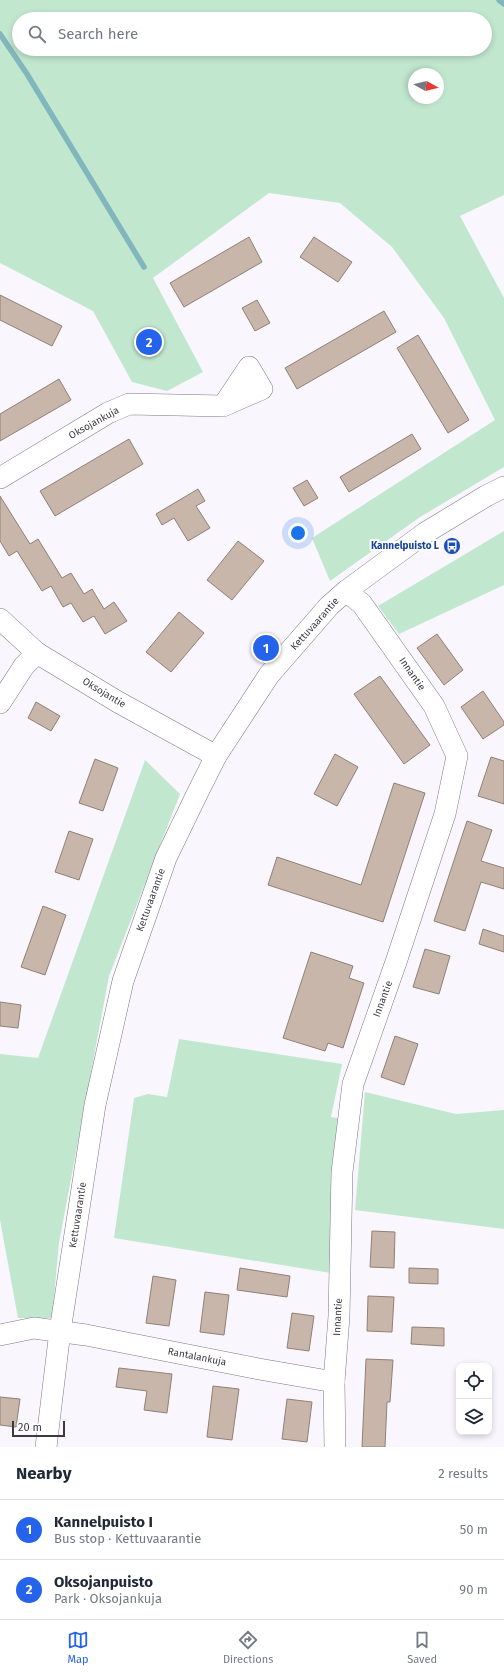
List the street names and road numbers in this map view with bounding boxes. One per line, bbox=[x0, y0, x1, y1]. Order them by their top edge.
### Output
street label: Oksojankuja bbox=[67, 404, 121, 442]
street label: Kettuvaarantie bbox=[288, 595, 342, 653]
street label: Innantie bbox=[396, 655, 428, 693]
street label: Oksojantie bbox=[80, 675, 128, 711]
street label: Kettuvaarantie bbox=[134, 867, 168, 933]
street label: Innantie bbox=[371, 979, 395, 1019]
street label: Kettuvaarantie bbox=[67, 1181, 89, 1249]
street label: Innantie bbox=[331, 1298, 345, 1336]
street label: Rantalankuja bbox=[167, 1345, 227, 1369]

